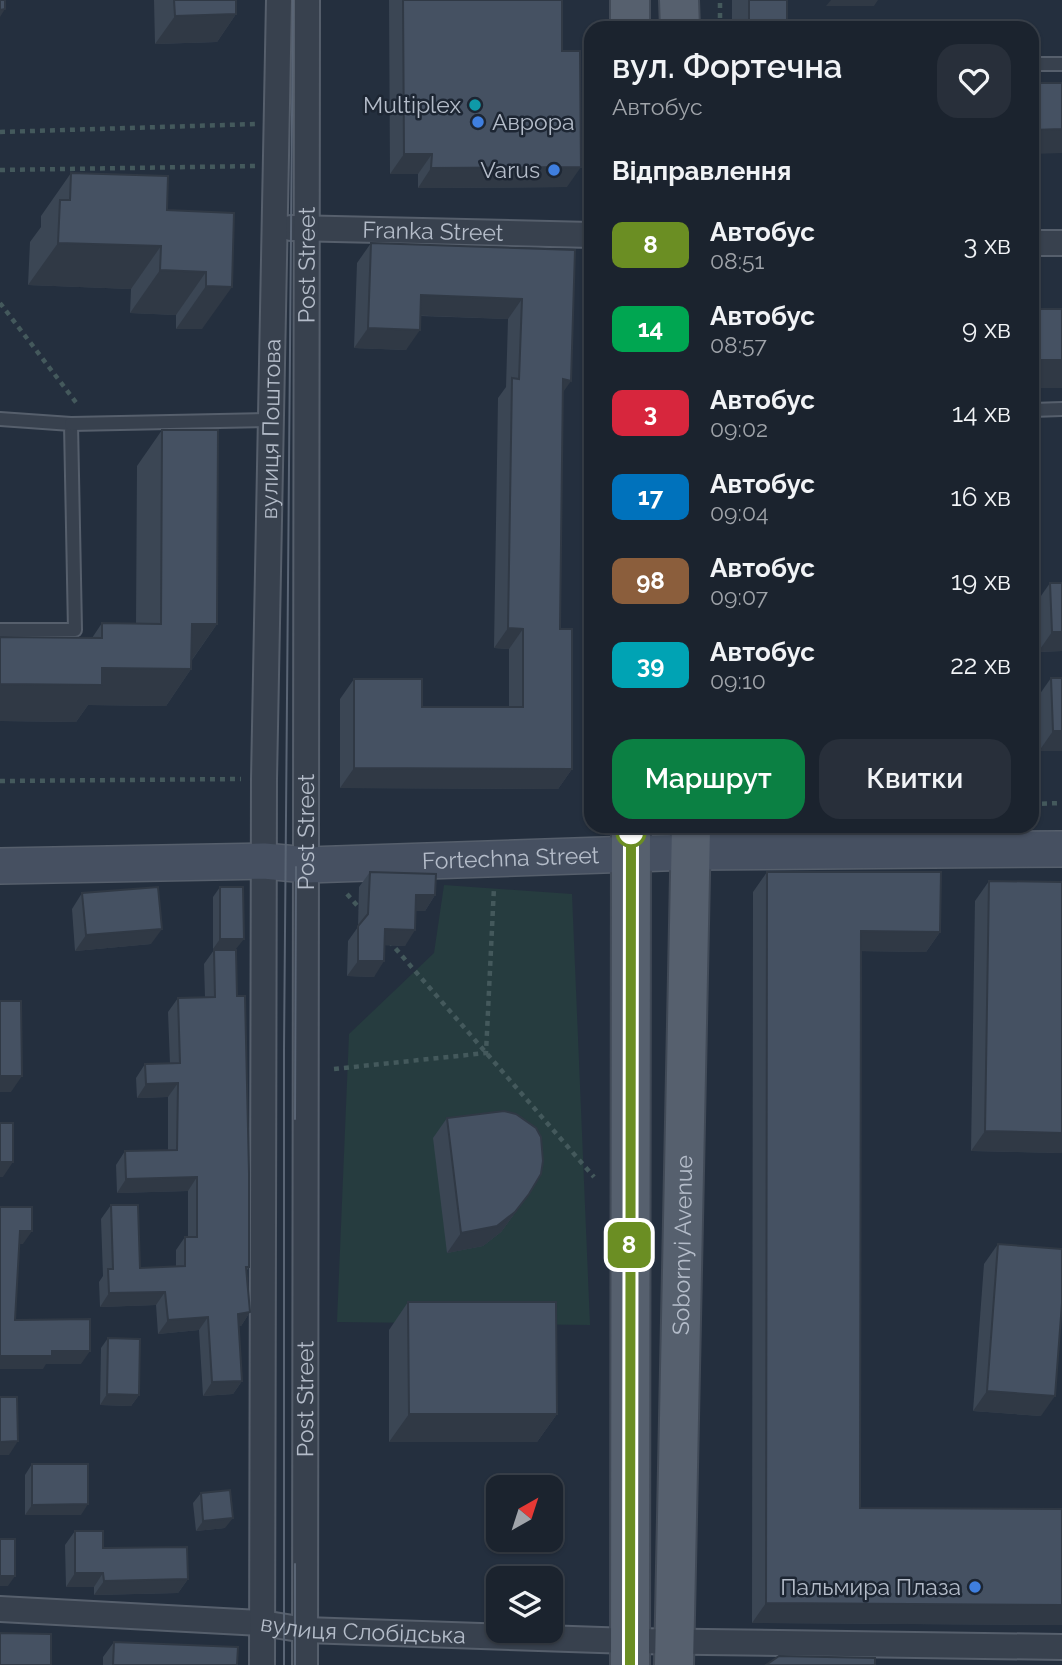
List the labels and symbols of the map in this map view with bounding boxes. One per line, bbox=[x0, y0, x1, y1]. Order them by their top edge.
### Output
place label: Multiplex bbox=[363, 91, 461, 118]
marker: Multiplex bbox=[467, 97, 483, 113]
place label: Аврора bbox=[492, 108, 574, 135]
marker: Аврора bbox=[470, 114, 486, 130]
place label: Varus bbox=[480, 156, 540, 183]
marker: Varus bbox=[546, 162, 562, 178]
street label: Post Street bbox=[293, 207, 320, 323]
street label: Franka Street bbox=[362, 216, 504, 246]
street label: вулиця Поштова bbox=[255, 338, 285, 520]
street label: Post Street bbox=[292, 774, 319, 890]
unlabelled marker bbox=[616, 817, 646, 847]
street label: Fortechna Street bbox=[422, 841, 600, 874]
street label: Sobornyi Avenue bbox=[667, 1155, 697, 1335]
line badge: 8 bbox=[606, 1222, 652, 1268]
street label: Post Street bbox=[291, 1341, 318, 1457]
north arrow bbox=[486, 1475, 564, 1552]
place label: Пальмира Плаза bbox=[780, 1573, 961, 1600]
marker: Пальмира Плаза bbox=[967, 1579, 983, 1595]
street label: вулиця Слобідська bbox=[259, 1609, 466, 1648]

